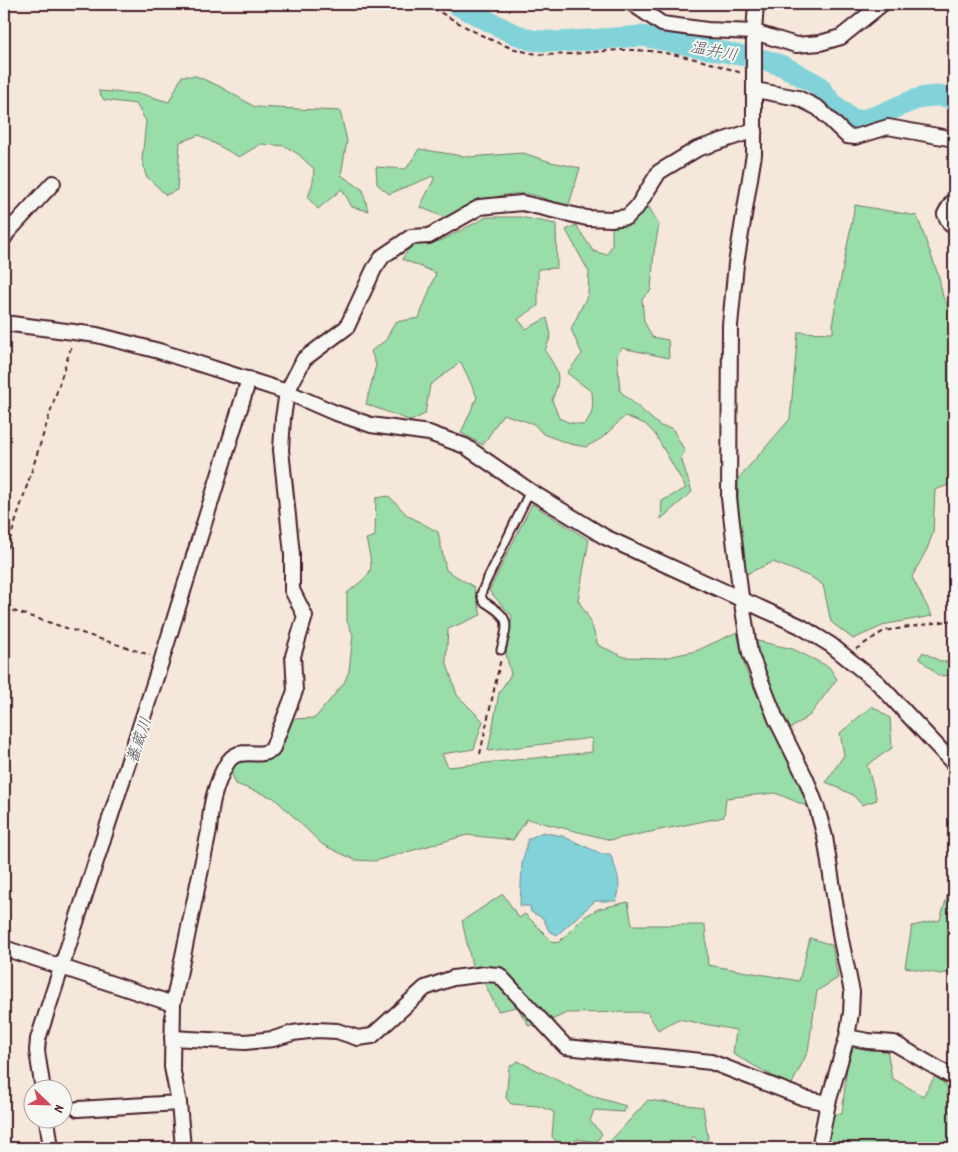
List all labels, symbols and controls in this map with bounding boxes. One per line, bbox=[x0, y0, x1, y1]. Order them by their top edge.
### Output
water label: 温井川 bbox=[688, 37, 739, 68]
water label: 蕃蔵川 bbox=[122, 714, 159, 767]
north arrow bbox=[22, 1080, 72, 1130]
text: N bbox=[48, 1101, 69, 1115]

